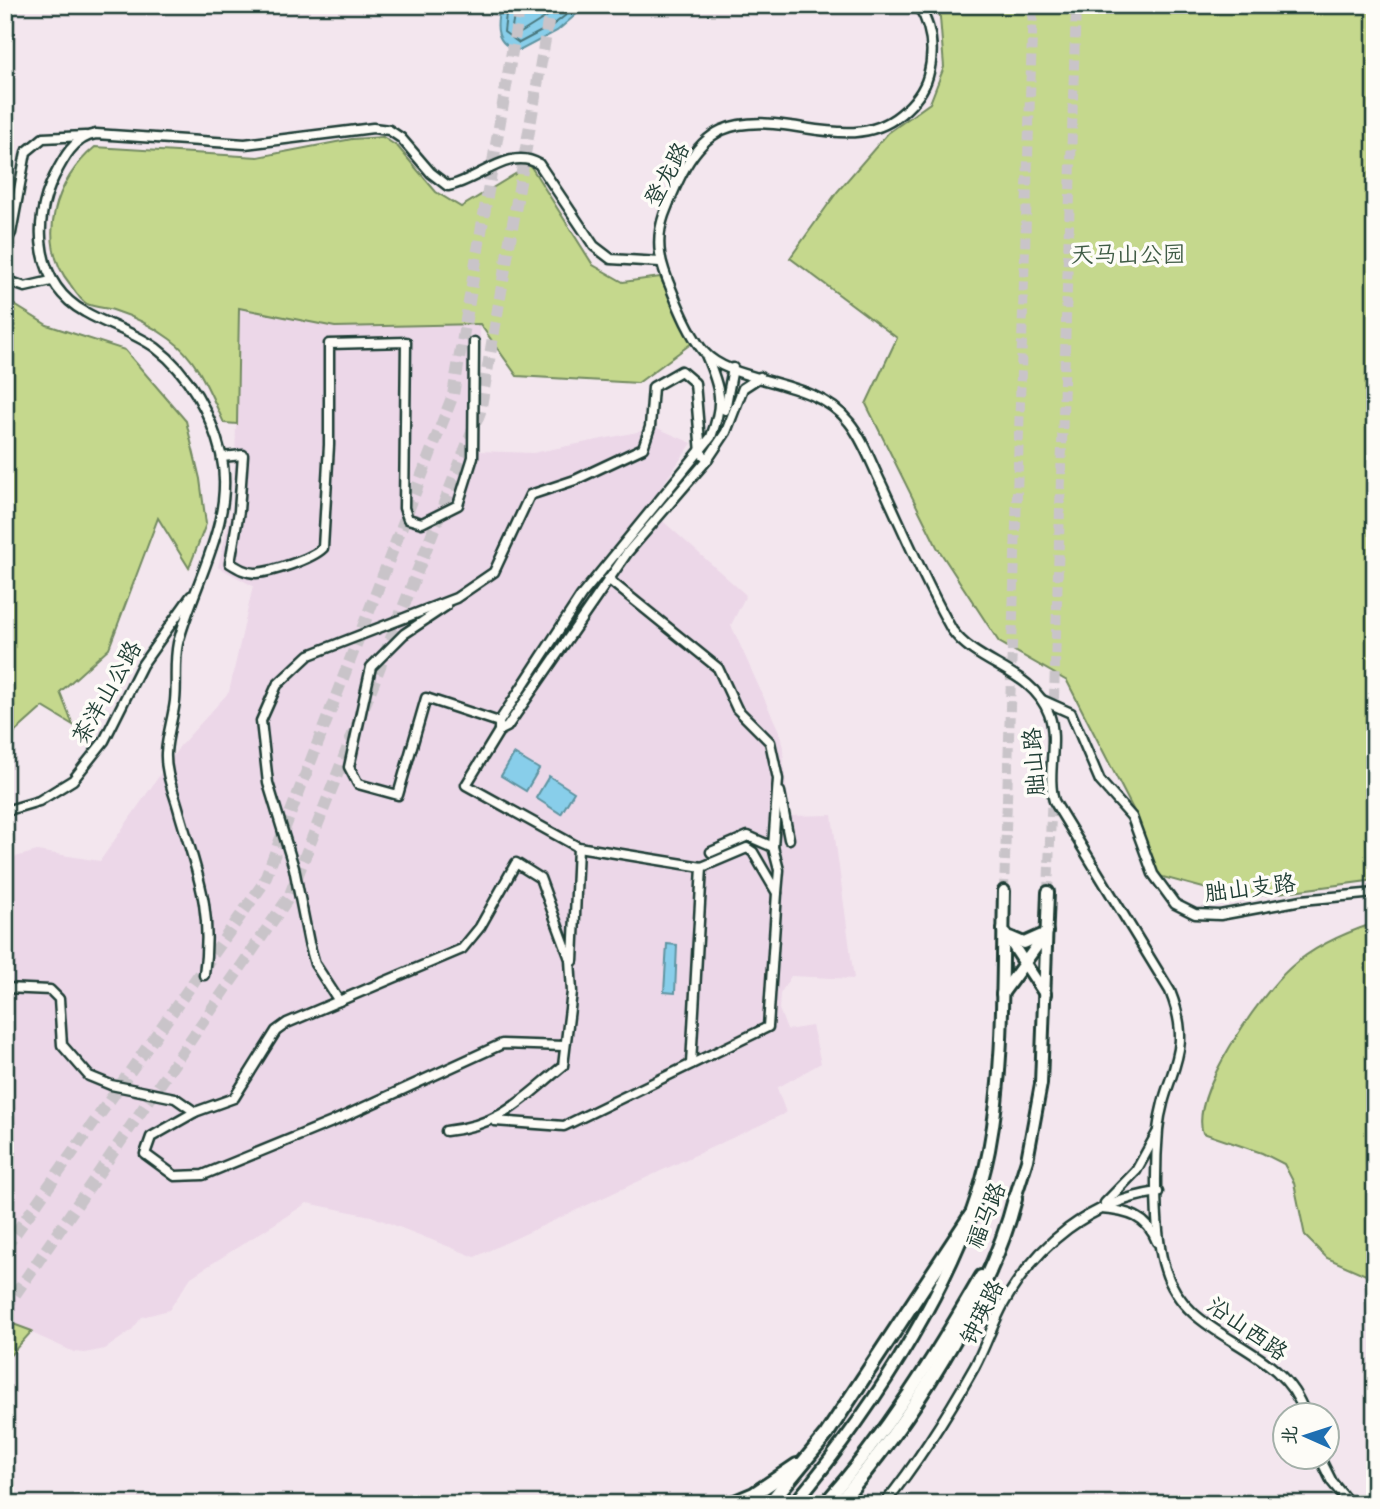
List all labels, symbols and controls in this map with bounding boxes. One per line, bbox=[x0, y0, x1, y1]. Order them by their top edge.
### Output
street label: 登龙路 bbox=[637, 137, 695, 211]
park label: 天马山公园 bbox=[1071, 239, 1186, 268]
street label: 茶洋山公路 bbox=[65, 635, 147, 749]
street label: 胐山路 bbox=[1016, 727, 1050, 797]
street label: 胐山支路 bbox=[1203, 867, 1297, 907]
street label: 福马路 bbox=[959, 1178, 1011, 1252]
street label: 钟瑛路 bbox=[952, 1275, 1010, 1349]
street label: 沿山西路 bbox=[1202, 1290, 1294, 1366]
north arrow bbox=[1272, 1400, 1342, 1470]
text: 北 bbox=[1277, 1425, 1302, 1445]

